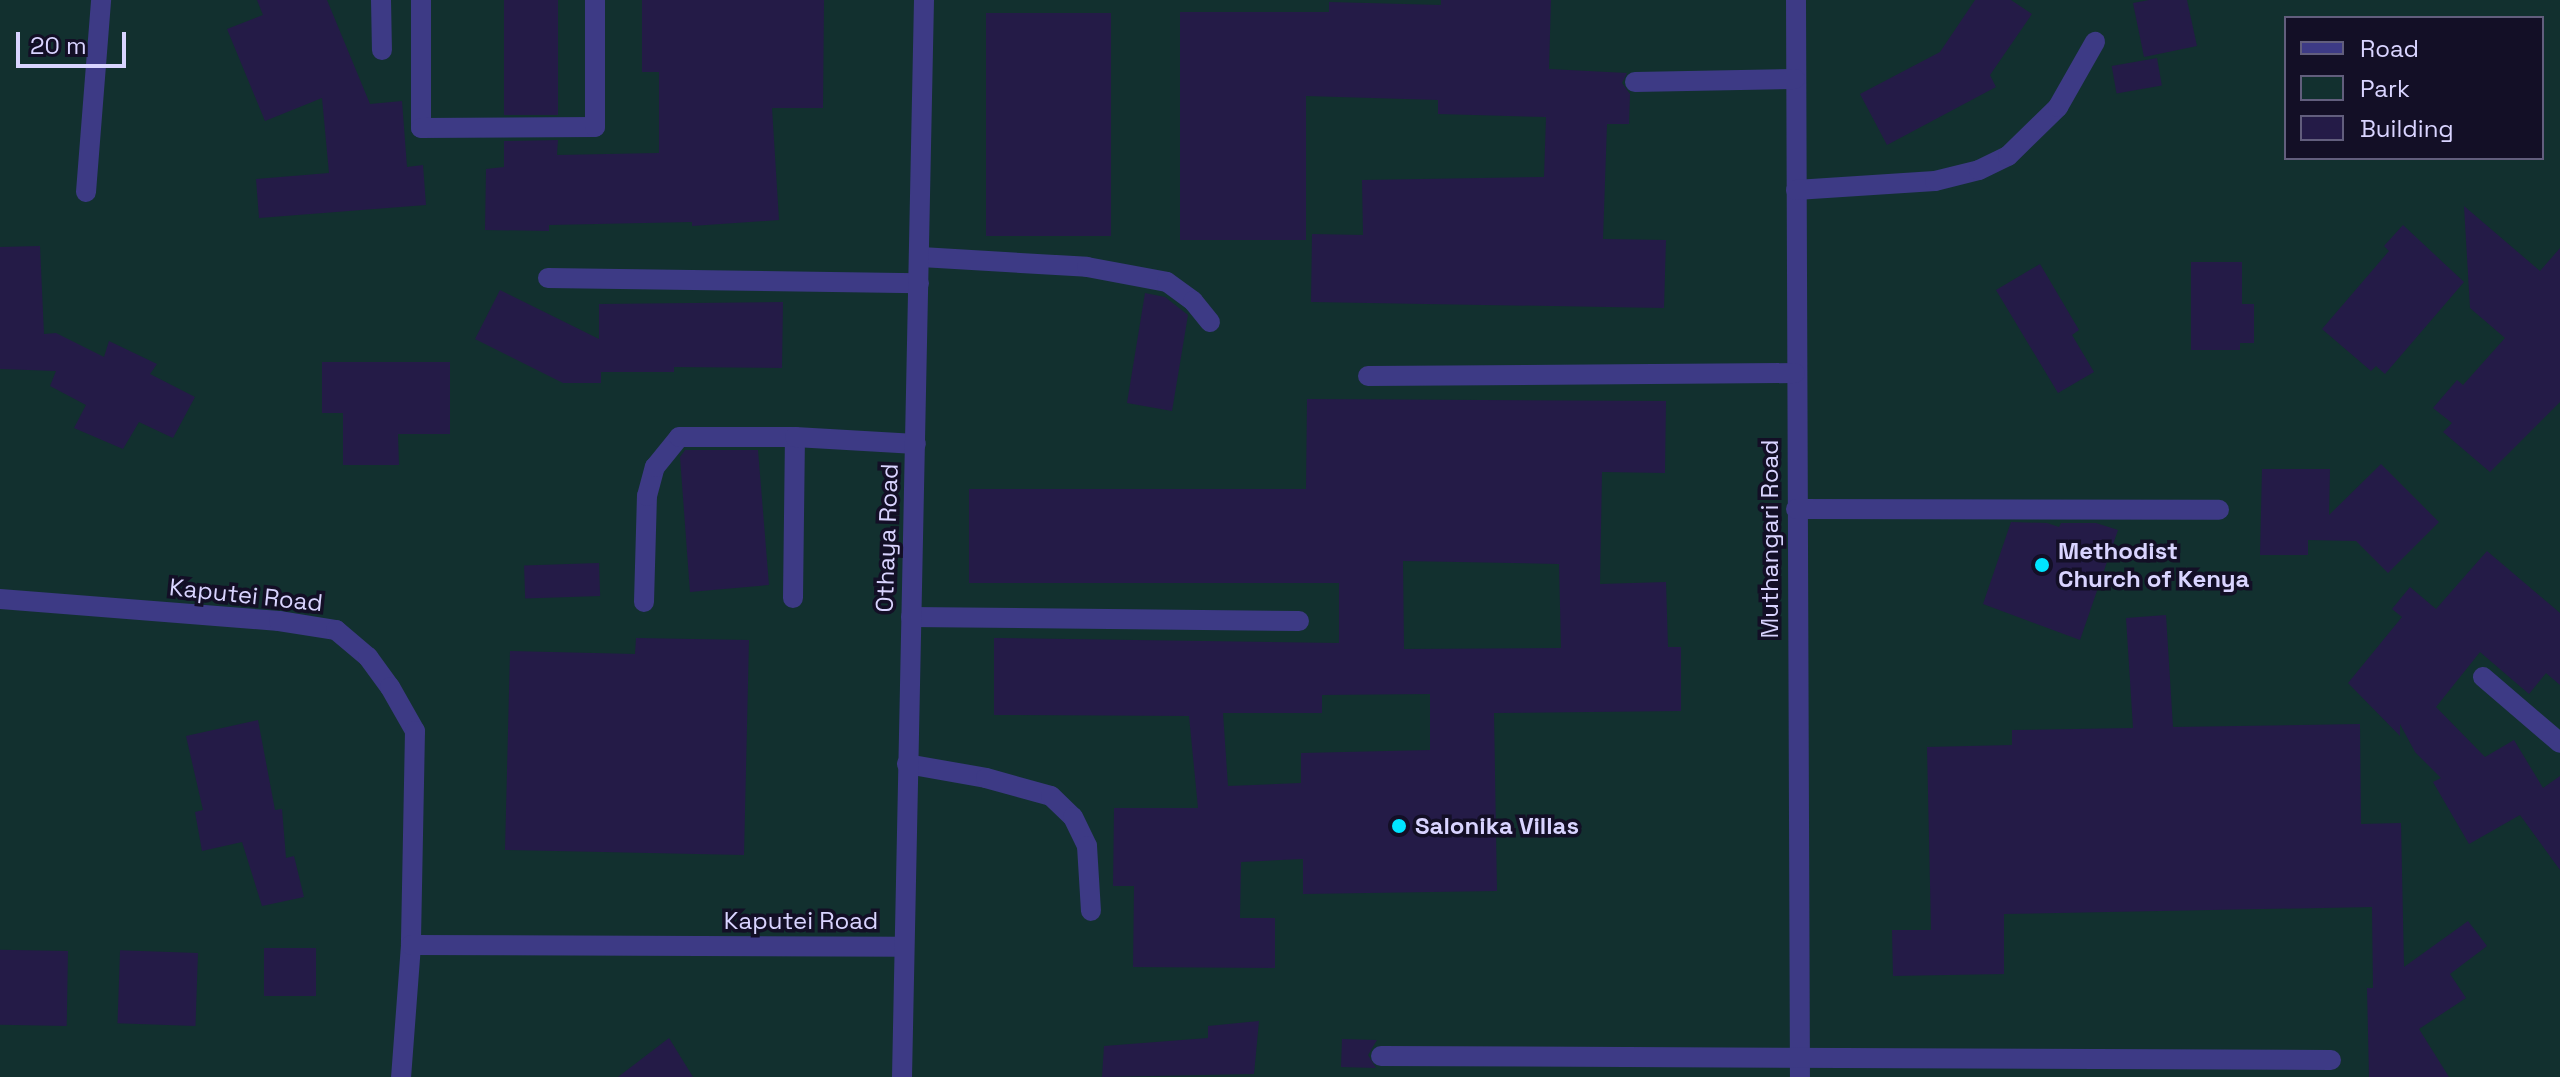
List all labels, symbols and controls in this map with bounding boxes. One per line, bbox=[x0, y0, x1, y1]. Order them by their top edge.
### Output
scale bar bbox=[20, 16, 130, 66]
legend bbox=[2284, 16, 2544, 160]
text: 20 m bbox=[30, 30, 87, 61]
text: Road bbox=[2360, 33, 2419, 64]
text: Park bbox=[2360, 73, 2410, 104]
text: Building bbox=[2360, 113, 2454, 144]
street label: Muthangari Road bbox=[1756, 440, 1784, 638]
street label: Othaya Road bbox=[870, 463, 904, 613]
place label: Methodist Church of Kenya bbox=[2058, 537, 2249, 593]
marker: Methodist Church of Kenya bbox=[2033, 556, 2051, 574]
street label: Kaputei Road bbox=[168, 573, 324, 617]
place label: Salonika Villas bbox=[1415, 812, 1579, 840]
marker: Salonika Villas bbox=[1390, 817, 1408, 835]
street label: Kaputei Road bbox=[724, 907, 878, 935]

